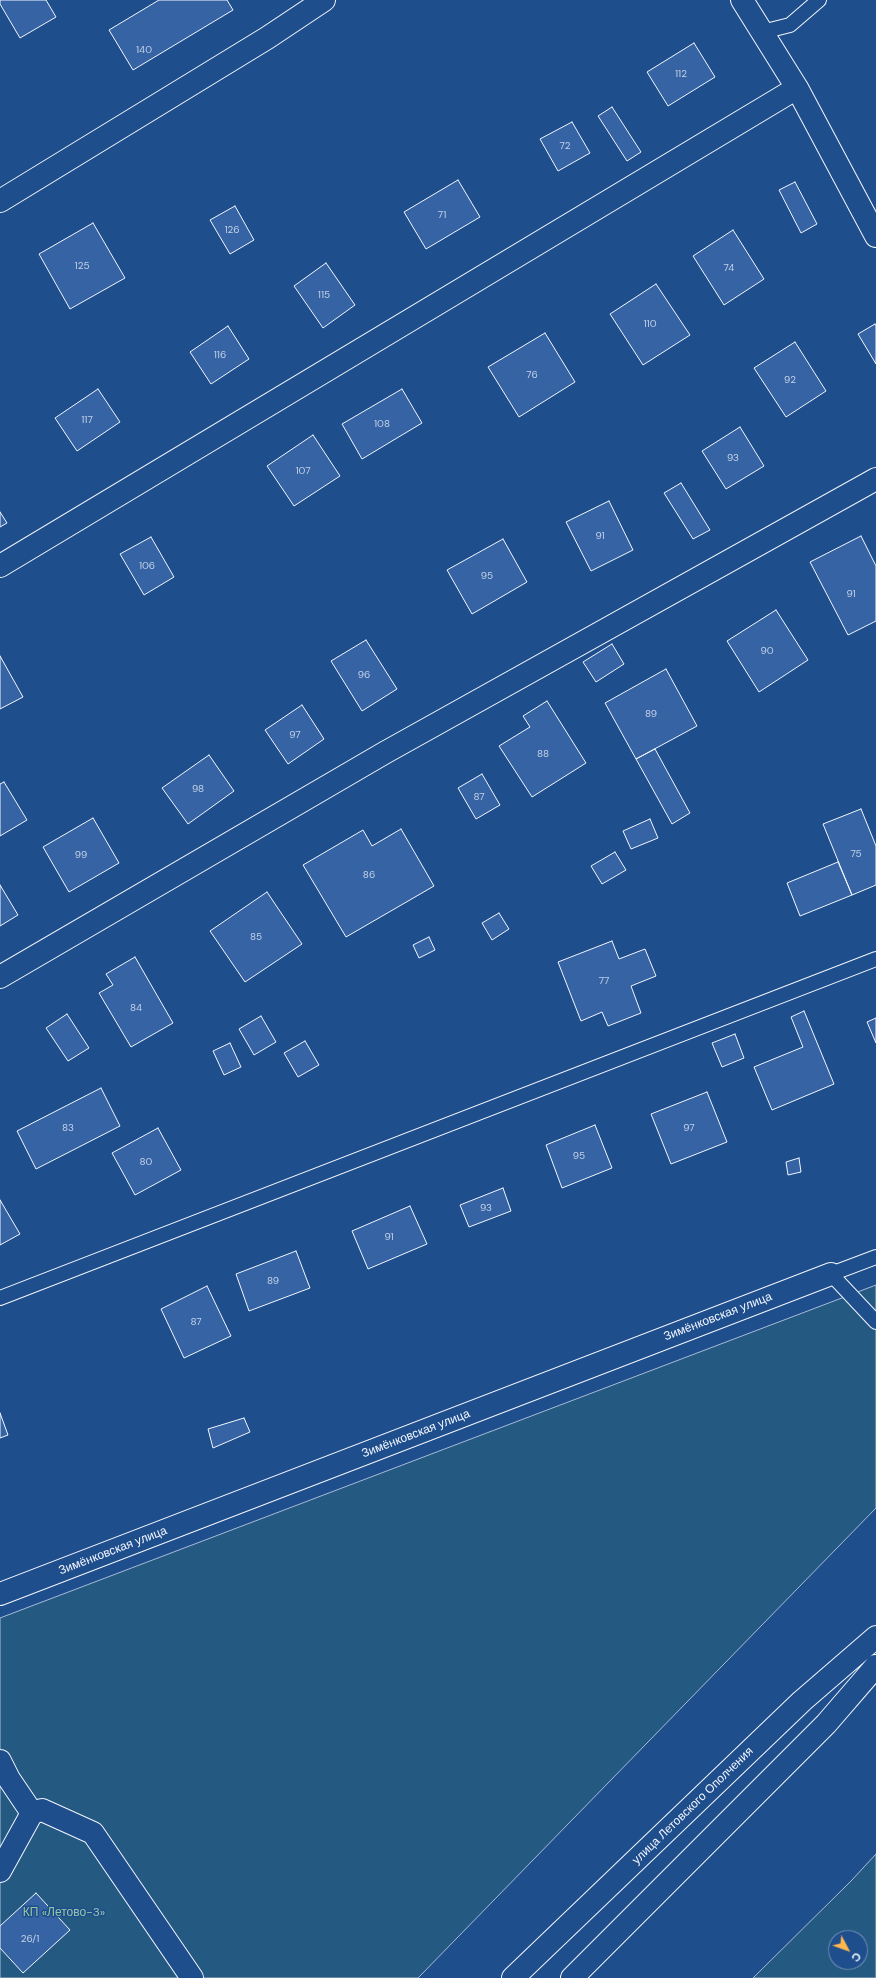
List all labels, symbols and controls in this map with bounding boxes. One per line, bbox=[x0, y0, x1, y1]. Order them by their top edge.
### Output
house number: 140 bbox=[136, 44, 152, 56]
house number: 112 bbox=[675, 68, 687, 80]
house number: 72 bbox=[560, 140, 570, 152]
house number: 71 bbox=[438, 209, 446, 221]
house number: 126 bbox=[224, 224, 240, 236]
house number: 125 bbox=[75, 260, 89, 272]
house number: 74 bbox=[724, 262, 734, 274]
house number: 115 bbox=[318, 289, 330, 301]
house number: 110 bbox=[643, 318, 657, 330]
house number: 116 bbox=[214, 349, 226, 361]
house number: 76 bbox=[526, 369, 538, 381]
house number: 92 bbox=[784, 374, 796, 386]
house number: 117 bbox=[81, 414, 93, 426]
house number: 108 bbox=[374, 418, 390, 430]
house number: 93 bbox=[727, 452, 739, 464]
house number: 107 bbox=[295, 465, 311, 477]
house number: 91 bbox=[595, 530, 605, 542]
house number: 106 bbox=[139, 560, 155, 572]
house number: 95 bbox=[481, 570, 493, 582]
house number: 91 bbox=[846, 588, 856, 600]
house number: 90 bbox=[760, 645, 774, 657]
house number: 96 bbox=[358, 669, 370, 681]
house number: 89 bbox=[645, 708, 657, 720]
house number: 97 bbox=[289, 729, 301, 741]
house number: 88 bbox=[537, 748, 549, 760]
house number: 98 bbox=[192, 783, 204, 795]
house number: 87 bbox=[473, 791, 485, 803]
house number: 75 bbox=[850, 848, 862, 860]
house number: 99 bbox=[75, 849, 87, 861]
house number: 86 bbox=[363, 869, 375, 881]
house number: 85 bbox=[250, 931, 262, 943]
house number: 77 bbox=[599, 975, 609, 987]
house number: 84 bbox=[130, 1002, 142, 1014]
house number: 83 bbox=[62, 1122, 74, 1134]
house number: 97 bbox=[683, 1122, 695, 1134]
house number: 95 bbox=[573, 1150, 585, 1162]
house number: 80 bbox=[140, 1156, 152, 1168]
house number: 93 bbox=[480, 1202, 492, 1214]
house number: 91 bbox=[384, 1231, 394, 1243]
house number: 89 bbox=[267, 1275, 279, 1287]
street label: Зимёнковская улица bbox=[662, 1290, 774, 1344]
house number: 87 bbox=[190, 1316, 202, 1328]
street label: Зимёнковская улица bbox=[360, 1407, 472, 1461]
street label: Зимёнковская улица bbox=[57, 1524, 169, 1578]
street label: улица Летовского Ополчения bbox=[630, 1744, 756, 1868]
park label: КП «Летово-3» bbox=[23, 1906, 105, 1920]
north arrow bbox=[828, 1930, 868, 1970]
house number: 26/1 bbox=[21, 1933, 39, 1945]
text: С bbox=[848, 1950, 864, 1965]

